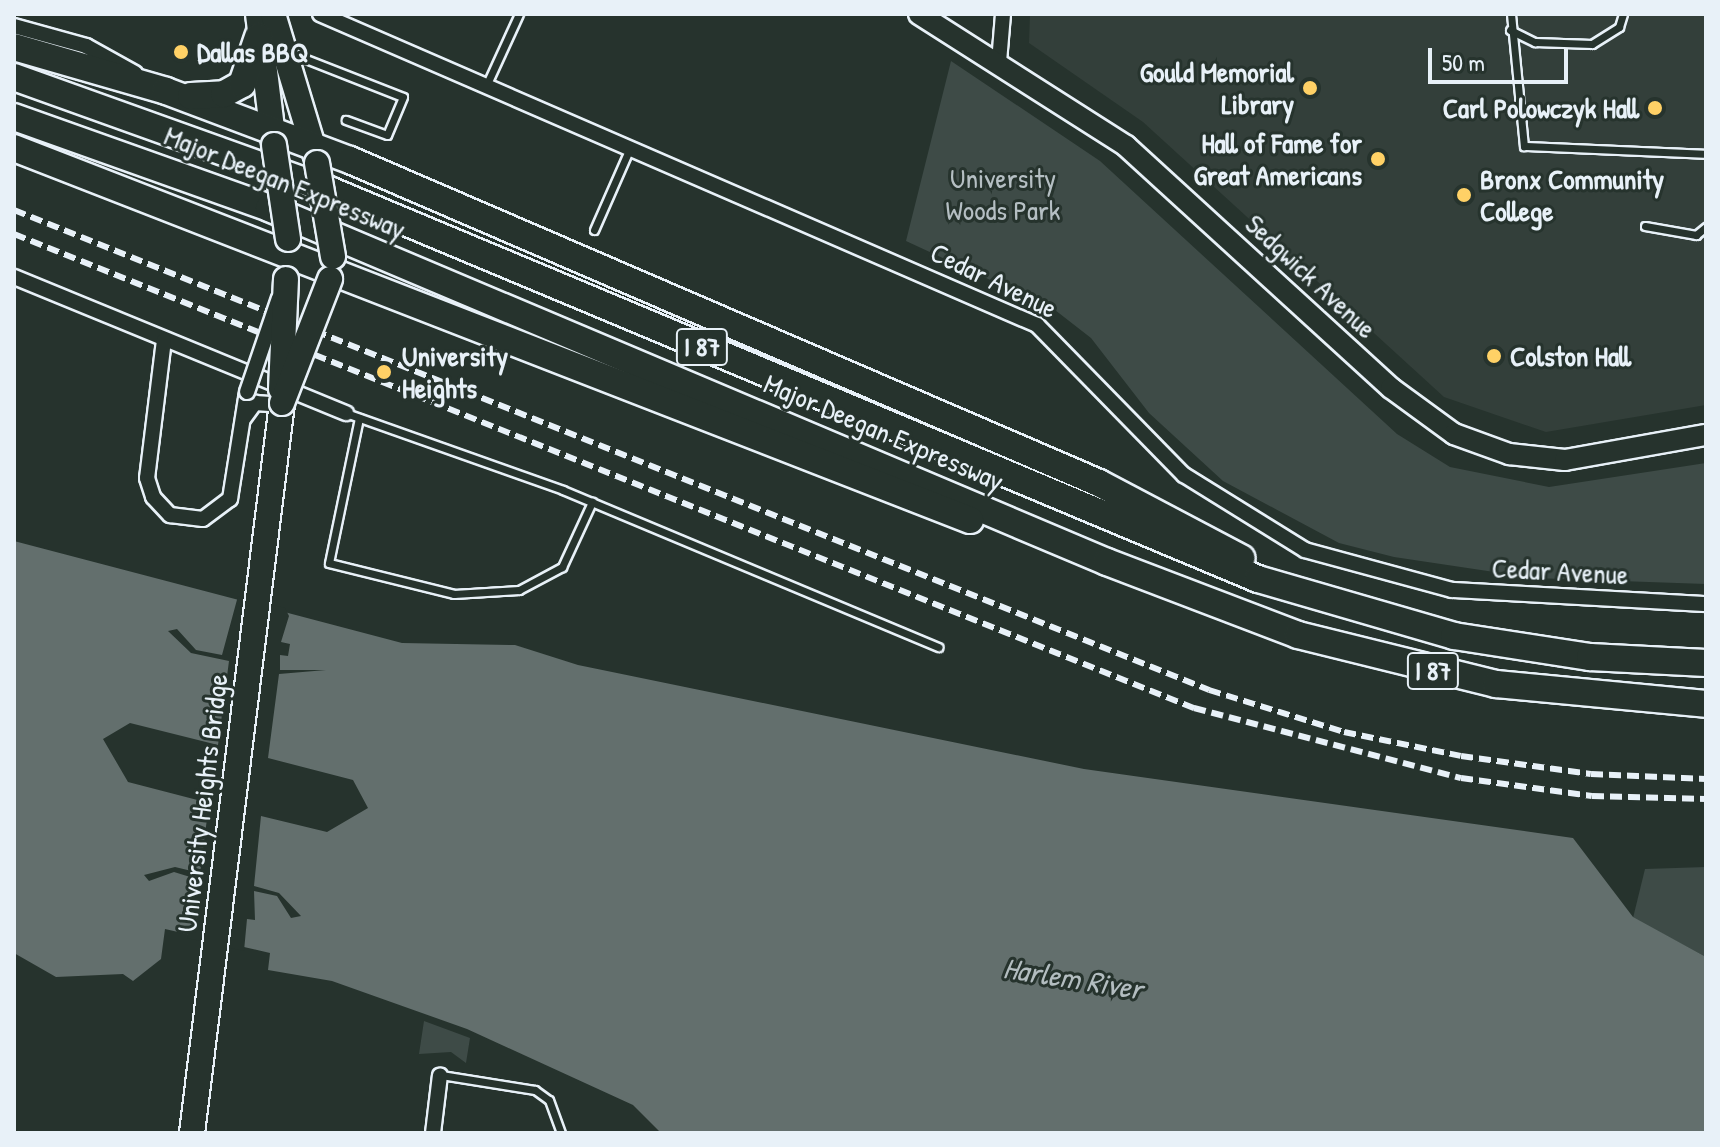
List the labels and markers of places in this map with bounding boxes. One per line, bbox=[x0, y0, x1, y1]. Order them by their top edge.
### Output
place label: Dallas BBQ bbox=[197, 35, 308, 69]
marker: Dallas BBQ bbox=[172, 43, 190, 61]
place label: Gould Memorial Library bbox=[1140, 55, 1294, 121]
marker: Gould Memorial Library bbox=[1301, 79, 1319, 97]
place label: Carl Polowczyk Hall bbox=[1443, 91, 1639, 125]
marker: Carl Polowczyk Hall bbox=[1646, 99, 1664, 117]
place label: Hall of Fame for Great Americans bbox=[1193, 126, 1362, 192]
marker: Hall of Fame for Great Americans bbox=[1369, 150, 1387, 168]
place label: Bronx Community College bbox=[1480, 162, 1664, 228]
marker: Bronx Community College bbox=[1455, 186, 1473, 204]
place label: University Heights bbox=[402, 339, 508, 405]
place label: Colston Hall bbox=[1510, 339, 1631, 373]
marker: Colston Hall bbox=[1485, 347, 1503, 365]
marker: University Heights bbox=[373, 361, 395, 383]

